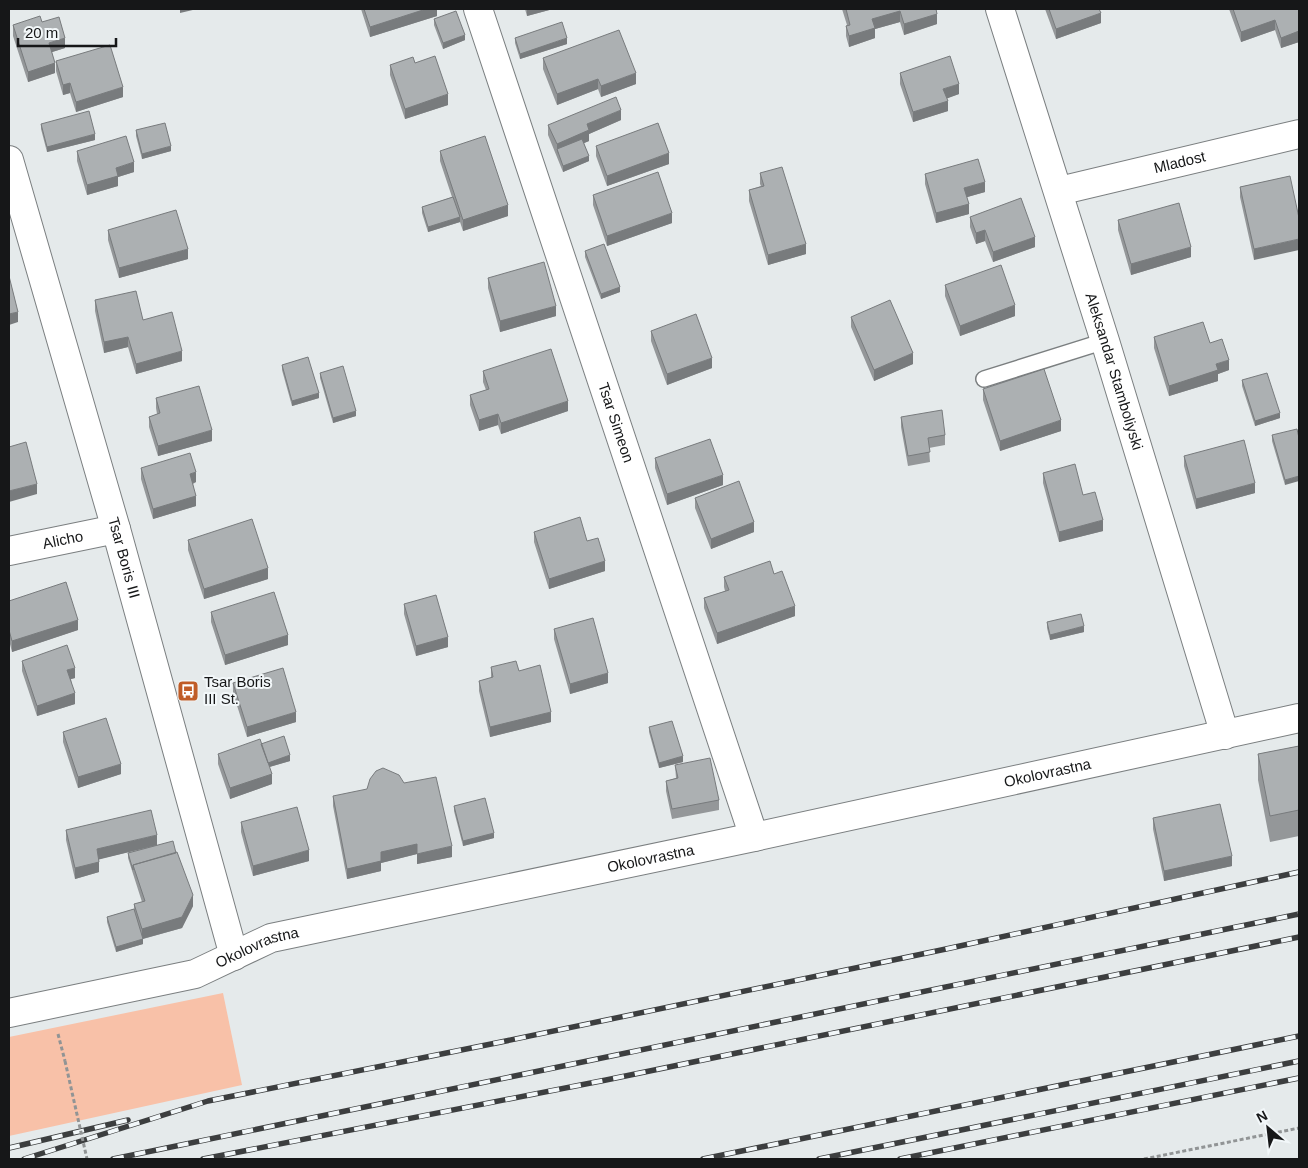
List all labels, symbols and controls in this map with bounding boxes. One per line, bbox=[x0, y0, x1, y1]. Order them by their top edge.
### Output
scale bar bbox=[18, 15, 115, 47]
text: 20 m bbox=[25, 24, 58, 41]
street label: Mladost bbox=[1152, 147, 1208, 176]
street label: Aleksandar Stamboliyski bbox=[1082, 291, 1147, 452]
street label: Tsar Simeon bbox=[595, 380, 638, 465]
street label: Tsar Boris III bbox=[105, 515, 144, 600]
street label: Alicho bbox=[41, 527, 85, 552]
place label: Tsar Boris III St. bbox=[204, 673, 271, 707]
bus stop icon: Tsar Boris III St. bbox=[176, 679, 200, 703]
street label: Okolovrastna bbox=[1002, 755, 1093, 790]
street label: Okolovrastna bbox=[606, 841, 696, 875]
street label: Okolovrastna bbox=[213, 923, 301, 971]
north arrow bbox=[1243, 1103, 1293, 1153]
text: N bbox=[1254, 1107, 1270, 1126]

